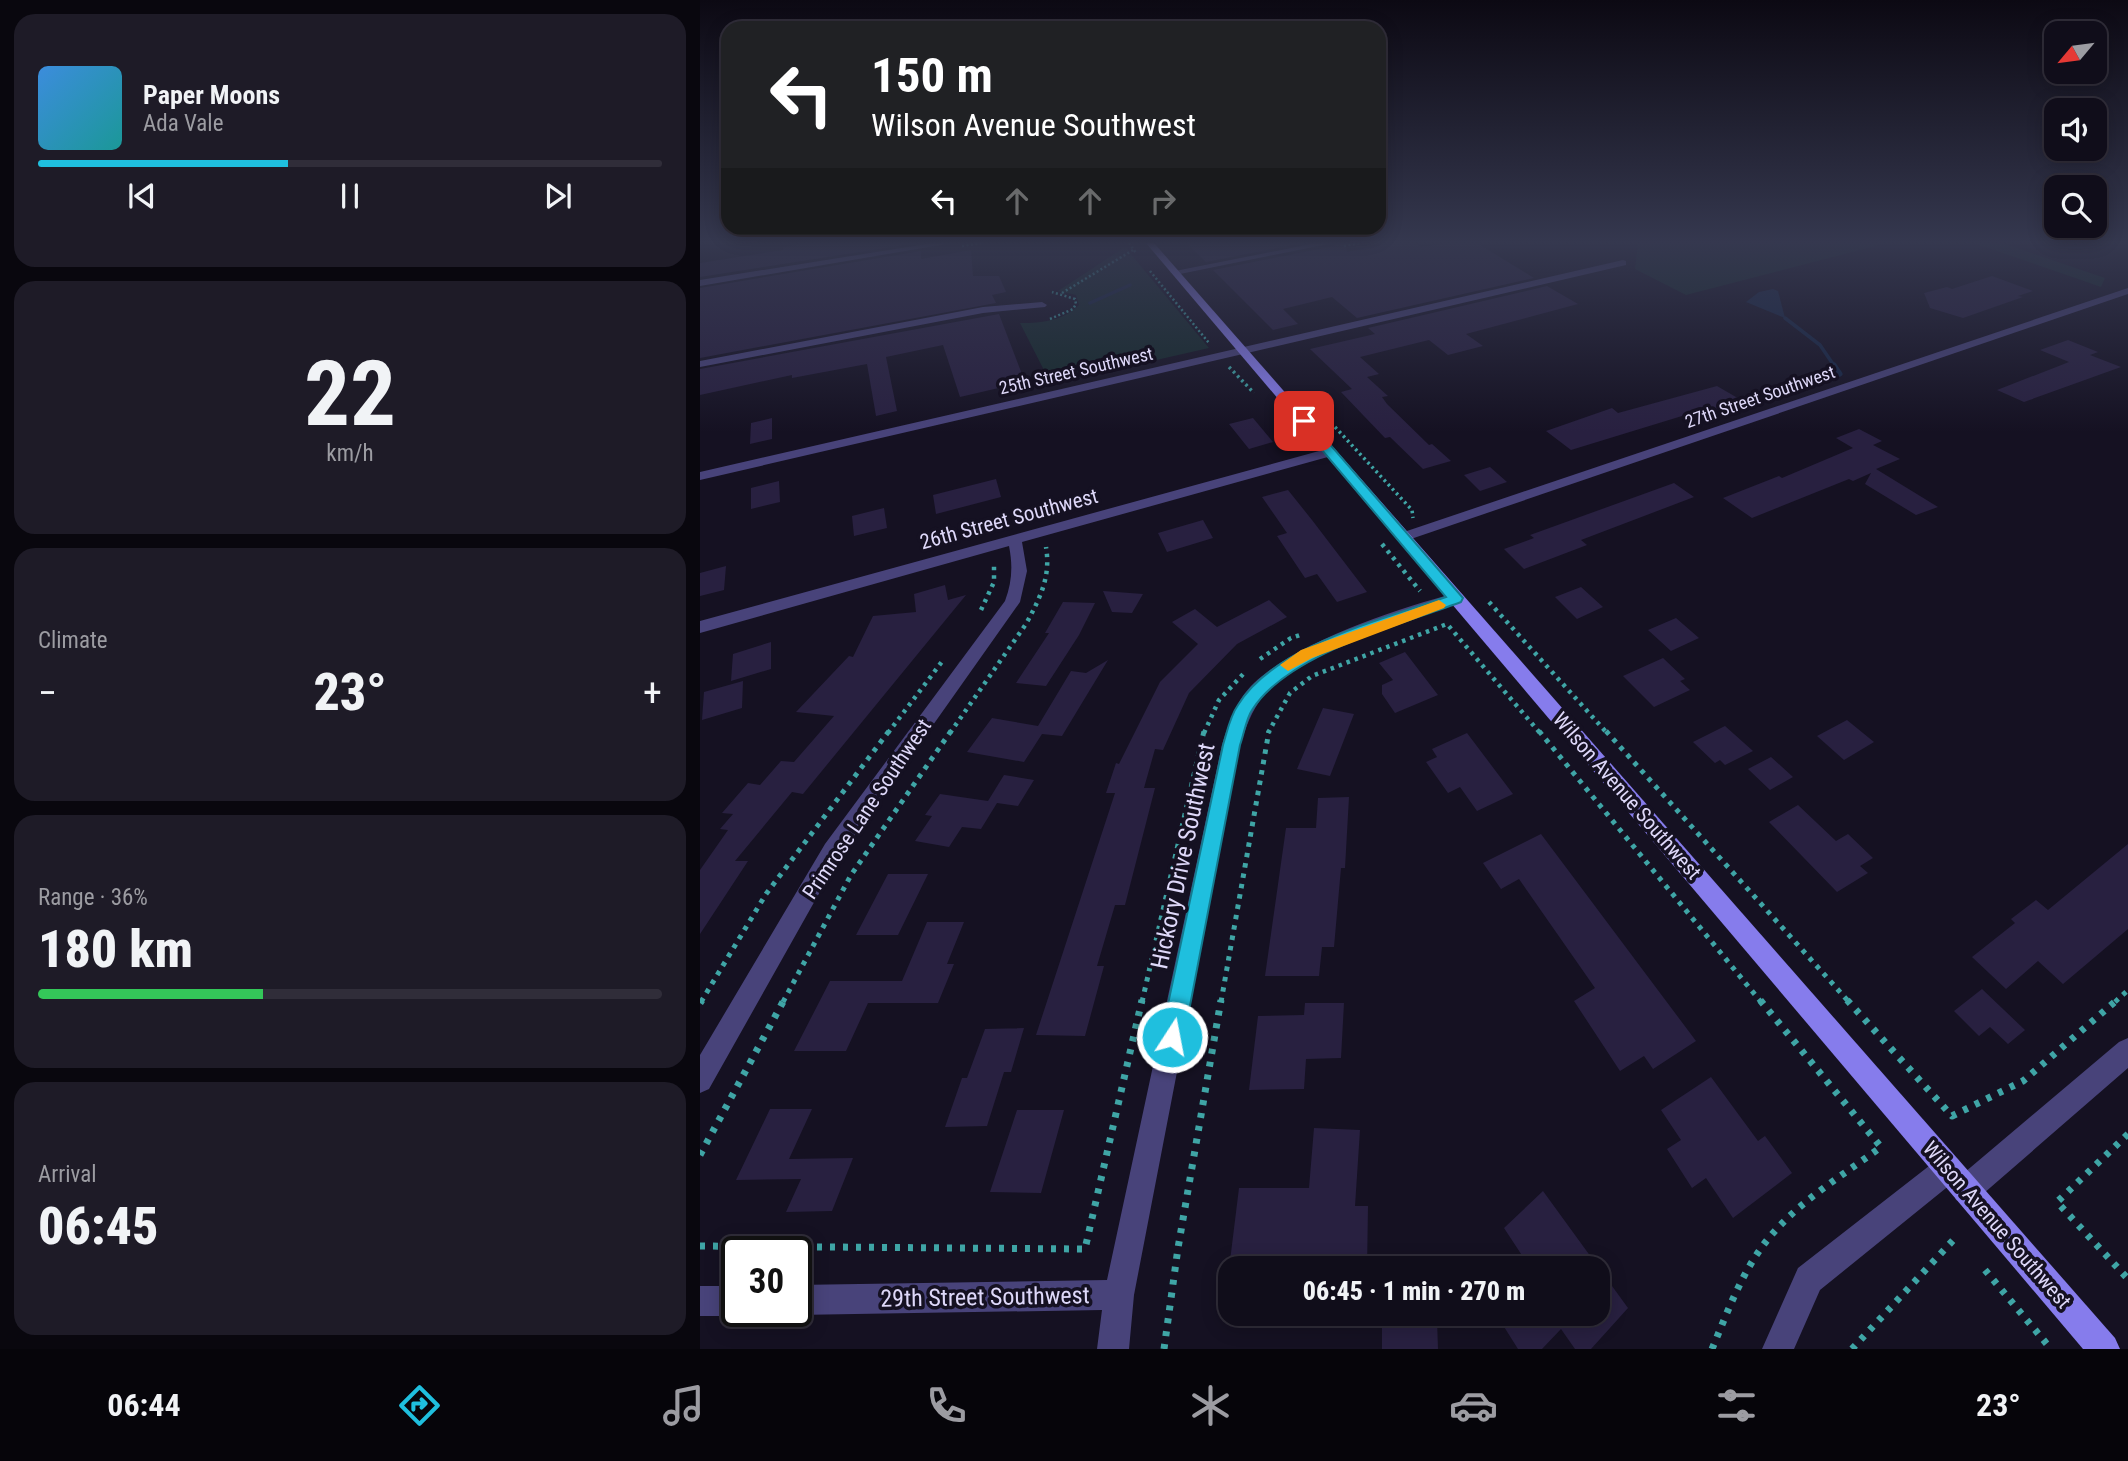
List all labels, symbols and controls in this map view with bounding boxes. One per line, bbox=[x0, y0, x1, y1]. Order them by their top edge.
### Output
north arrow bbox=[2044, 21, 2107, 84]
map controls bbox=[2044, 21, 2107, 238]
text: 150 m bbox=[871, 47, 993, 104]
icon: left bbox=[756, 49, 847, 140]
text: Paper Moons bbox=[143, 80, 280, 110]
button: sound bbox=[2044, 98, 2107, 161]
text: Wilson Avenue Southwest bbox=[871, 106, 1196, 144]
text: Ada Vale bbox=[143, 110, 223, 137]
button: search bbox=[2044, 175, 2107, 238]
icon: previous bbox=[123, 177, 161, 215]
icon: pause bbox=[331, 177, 369, 215]
icon: next bbox=[539, 177, 577, 215]
icon: left bbox=[925, 182, 963, 220]
icon: ahead bbox=[998, 182, 1036, 220]
icon: ahead bbox=[1071, 182, 1109, 220]
icon: right bbox=[1144, 182, 1182, 220]
text: 22 bbox=[304, 341, 396, 447]
street label: 25th Street Southwest bbox=[997, 343, 1155, 398]
street label: 27th Street Southwest bbox=[1682, 361, 1837, 432]
pin bbox=[1274, 391, 1334, 451]
icon: arrive bbox=[1285, 402, 1323, 440]
text: km/h bbox=[326, 440, 374, 467]
street label: 26th Street Southwest bbox=[917, 484, 1101, 554]
text: Climate bbox=[38, 627, 108, 654]
text: 23° bbox=[313, 662, 387, 723]
text: − bbox=[38, 671, 57, 715]
text: + bbox=[643, 671, 662, 715]
street label: Wilson Avenue Southwest bbox=[1548, 708, 1706, 884]
street label: Primrose Lane Southwest bbox=[798, 715, 936, 903]
street label: Hickory Drive Southwest bbox=[1145, 740, 1221, 972]
text: Range · 36% bbox=[38, 884, 148, 911]
text: 180 km bbox=[38, 919, 193, 980]
position arrow bbox=[1135, 1000, 1209, 1074]
street label: Wilson Avenue Southwest bbox=[1918, 1137, 2076, 1313]
text: Arrival bbox=[38, 1161, 97, 1188]
text: 06:45 bbox=[38, 1196, 158, 1257]
speed limit sign: 30 bbox=[721, 1236, 812, 1327]
text: 06:45 · 1 min · 270 m bbox=[1303, 1276, 1525, 1306]
street label: 29th Street Southwest bbox=[880, 1281, 1090, 1313]
icon: directions bbox=[395, 1381, 444, 1430]
icon: music bbox=[659, 1381, 708, 1430]
icon: phone bbox=[922, 1381, 971, 1430]
icon: climate bbox=[1186, 1381, 1235, 1430]
icon: car bbox=[1449, 1381, 1498, 1430]
icon: filters bbox=[1712, 1381, 1761, 1430]
text: 06:44 bbox=[107, 1386, 181, 1424]
text: 23° bbox=[1976, 1386, 2021, 1424]

